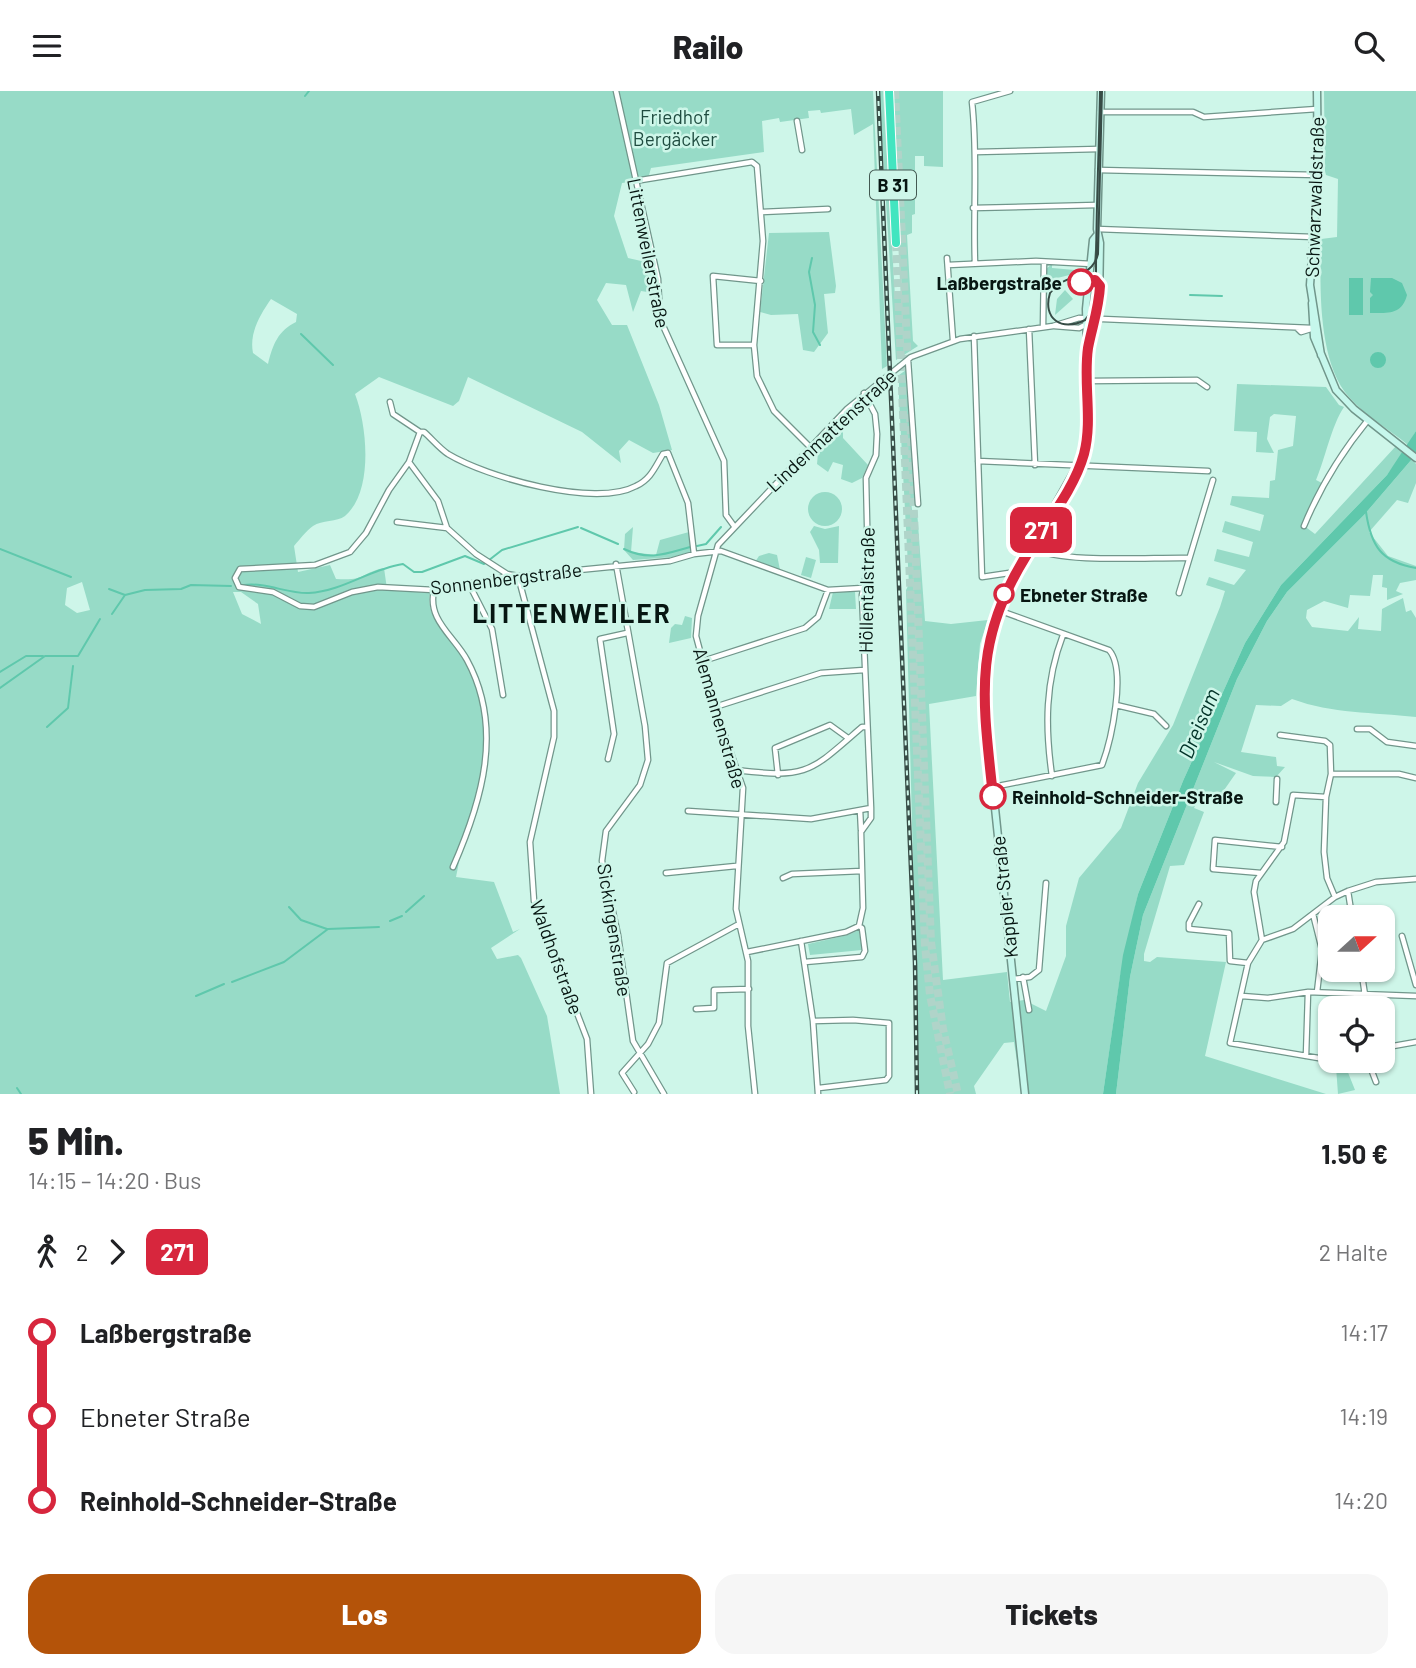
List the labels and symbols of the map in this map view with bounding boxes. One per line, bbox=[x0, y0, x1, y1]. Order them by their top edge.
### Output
park label: Friedhof Bergäcker bbox=[633, 105, 717, 150]
street label: Schwarzwaldstraße bbox=[1300, 116, 1328, 278]
road number: B 31 bbox=[870, 171, 916, 199]
street label: Littenweilerstraße bbox=[623, 176, 675, 330]
marker: Laßbergstraße bbox=[1068, 269, 1094, 295]
place label: Laßbergstraße bbox=[937, 271, 1062, 294]
street label: Lindenmattenstraße bbox=[761, 364, 901, 496]
line badge: 271 bbox=[1001, 507, 1081, 553]
street label: Höllentalstraße bbox=[853, 527, 879, 653]
street label: Sonnenbergstraße bbox=[429, 557, 583, 599]
place label: Ebneter Straße bbox=[1020, 583, 1148, 606]
marker: Ebneter Straße bbox=[994, 584, 1014, 604]
district label: LITTENWEILER bbox=[472, 597, 672, 628]
street label: Alemannenstraße bbox=[689, 645, 751, 791]
water label: Dreisam bbox=[1172, 684, 1224, 762]
marker: Reinhold-Schneider-Straße bbox=[980, 783, 1006, 809]
place label: Reinhold-Schneider-Straße bbox=[1012, 785, 1244, 808]
street label: Kappler Straße bbox=[986, 835, 1022, 959]
street label: Sickingenstraße bbox=[593, 862, 637, 998]
street label: Waldhofstraße bbox=[526, 897, 588, 1017]
north arrow bbox=[1318, 905, 1395, 982]

